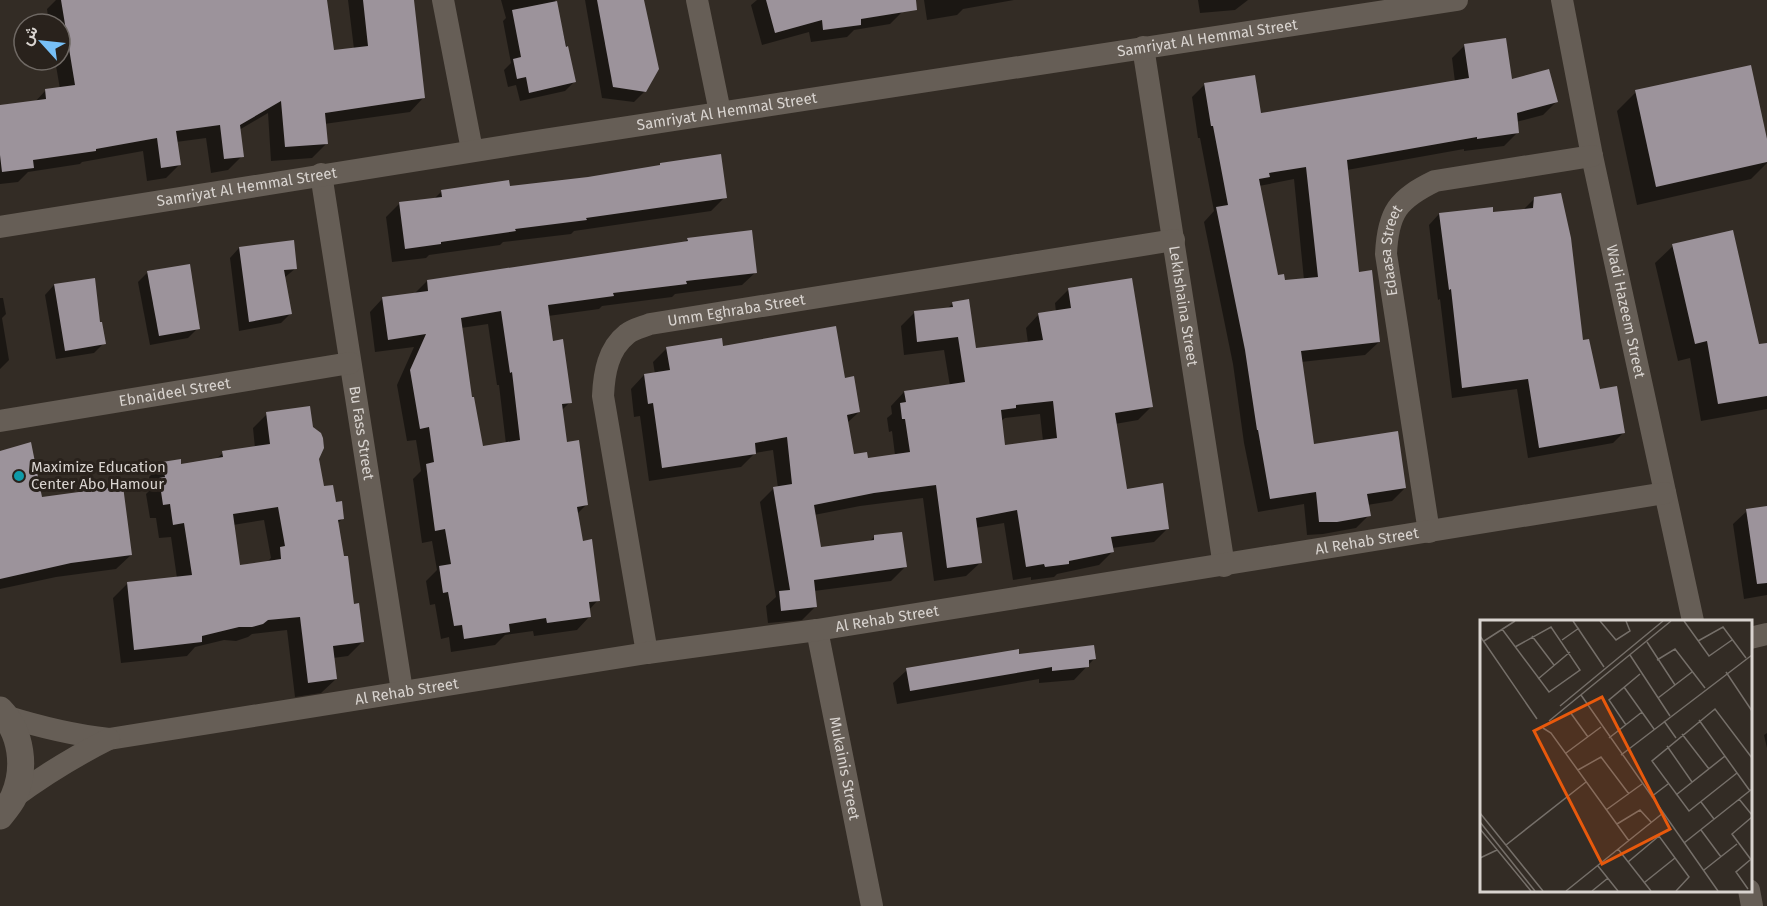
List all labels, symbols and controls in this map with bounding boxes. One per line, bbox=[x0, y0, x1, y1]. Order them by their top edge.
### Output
north arrow bbox=[12, 12, 72, 72]
street label: Samriyat Al Hemmal Street bbox=[1116, 15, 1299, 61]
text: ش bbox=[16, 23, 42, 48]
street label: Samriyat Al Hemmal Street bbox=[635, 89, 819, 134]
street label: Samriyat Al Hemmal Street bbox=[155, 164, 339, 210]
street label: Edaasa Street bbox=[1377, 201, 1407, 297]
street label: Wadi Hazeem Street bbox=[1603, 243, 1649, 381]
street label: Lekhshaina Street bbox=[1165, 244, 1202, 368]
street label: Umm Eghraba Street bbox=[666, 290, 807, 330]
street label: Ebnaideel Street bbox=[118, 374, 232, 410]
street label: Bu Fass Street bbox=[345, 385, 378, 482]
place label: Maximize Education Center Abo Hamour bbox=[31, 458, 166, 493]
marker: Maximize Education Center Abo Hamour bbox=[12, 469, 26, 483]
street label: Al Rehab Street bbox=[1314, 524, 1420, 558]
street label: Al Rehab Street bbox=[834, 601, 941, 636]
inset map bbox=[1480, 620, 1752, 891]
street label: Al Rehab Street bbox=[353, 674, 460, 709]
street label: Mukainis Street bbox=[825, 715, 864, 822]

